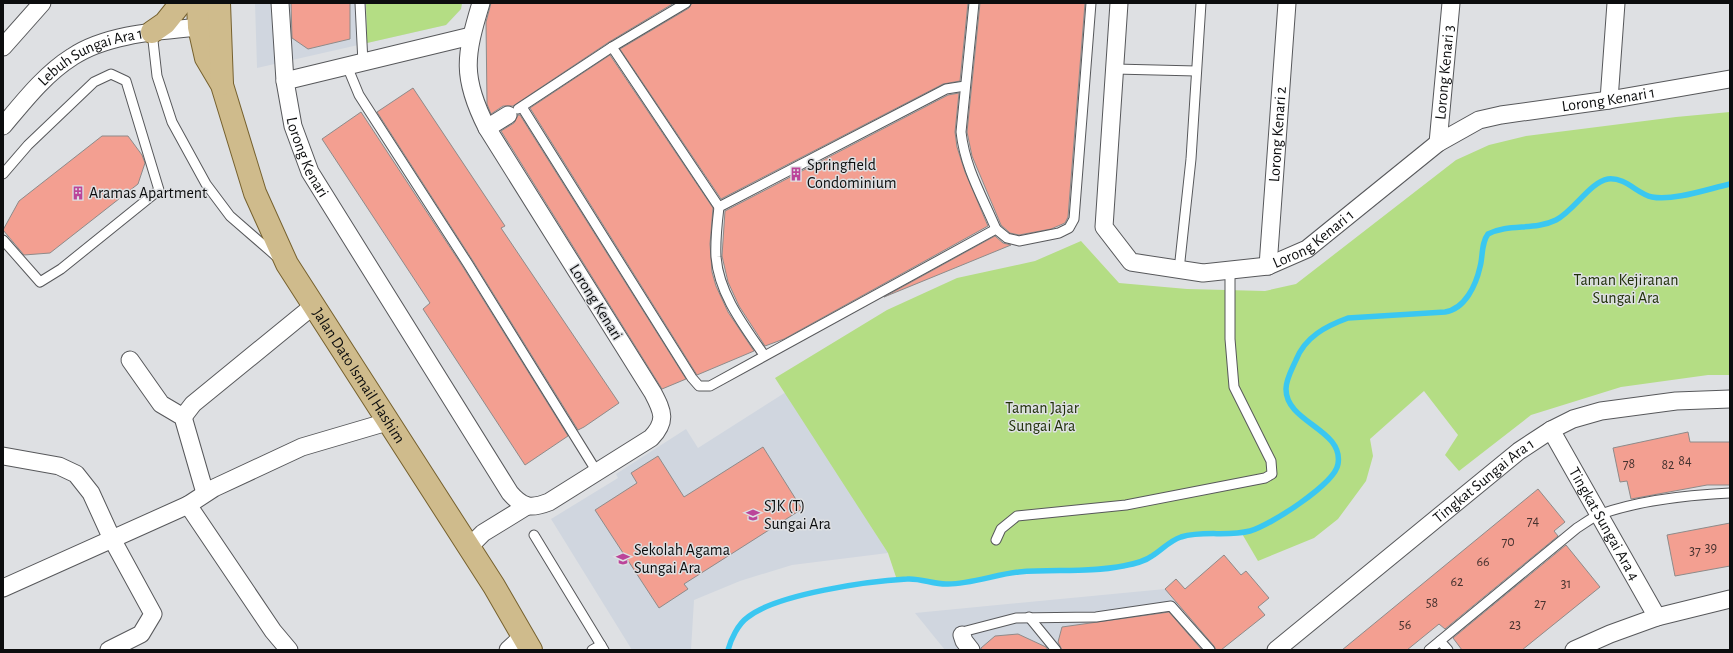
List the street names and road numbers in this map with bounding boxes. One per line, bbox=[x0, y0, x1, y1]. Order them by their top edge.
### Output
street label: Lorong Kenari 3 bbox=[1432, 24, 1457, 120]
street label: Lebuh Sungai Ara 1 bbox=[35, 25, 144, 89]
street label: Lorong Kenari 1 bbox=[1561, 84, 1656, 114]
street label: Lorong Kenari 2 bbox=[1266, 86, 1289, 183]
street label: Lorong Kenari bbox=[284, 116, 332, 200]
street label: Lorong Kenari 1 bbox=[1270, 207, 1357, 271]
street label: Lorong Kenari bbox=[566, 261, 626, 343]
street label: Jalan Dato Ismail Hashim bbox=[310, 306, 408, 446]
street label: Tingkat Sungai Ara 1 bbox=[1430, 435, 1537, 526]
street label: Tingkat Sungai Ara 4 bbox=[1566, 465, 1643, 583]

